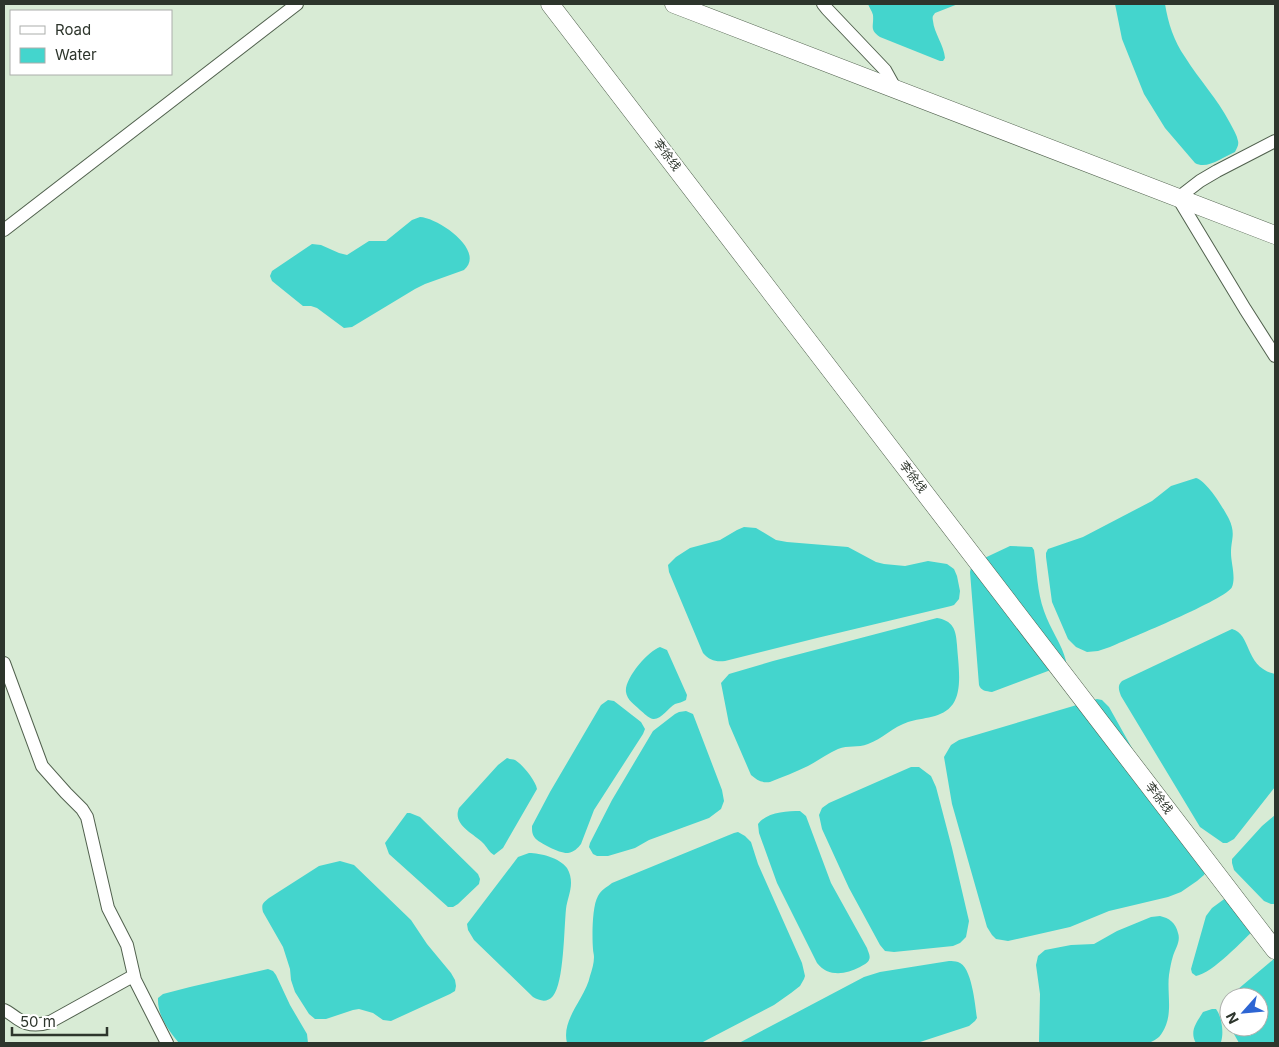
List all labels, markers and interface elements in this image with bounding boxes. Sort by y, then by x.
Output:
legend [10,10,172,75]
text: Road [55,20,91,39]
text: Water [55,45,97,64]
street label: 李徐线 [651,136,684,174]
street label: 李徐线 [897,458,930,496]
street label: 李徐线 [1143,779,1176,817]
north arrow [1219,987,1269,1037]
scale bar [12,1004,108,1036]
text: N [1222,1010,1242,1027]
text: 50 m [20,1012,56,1031]

